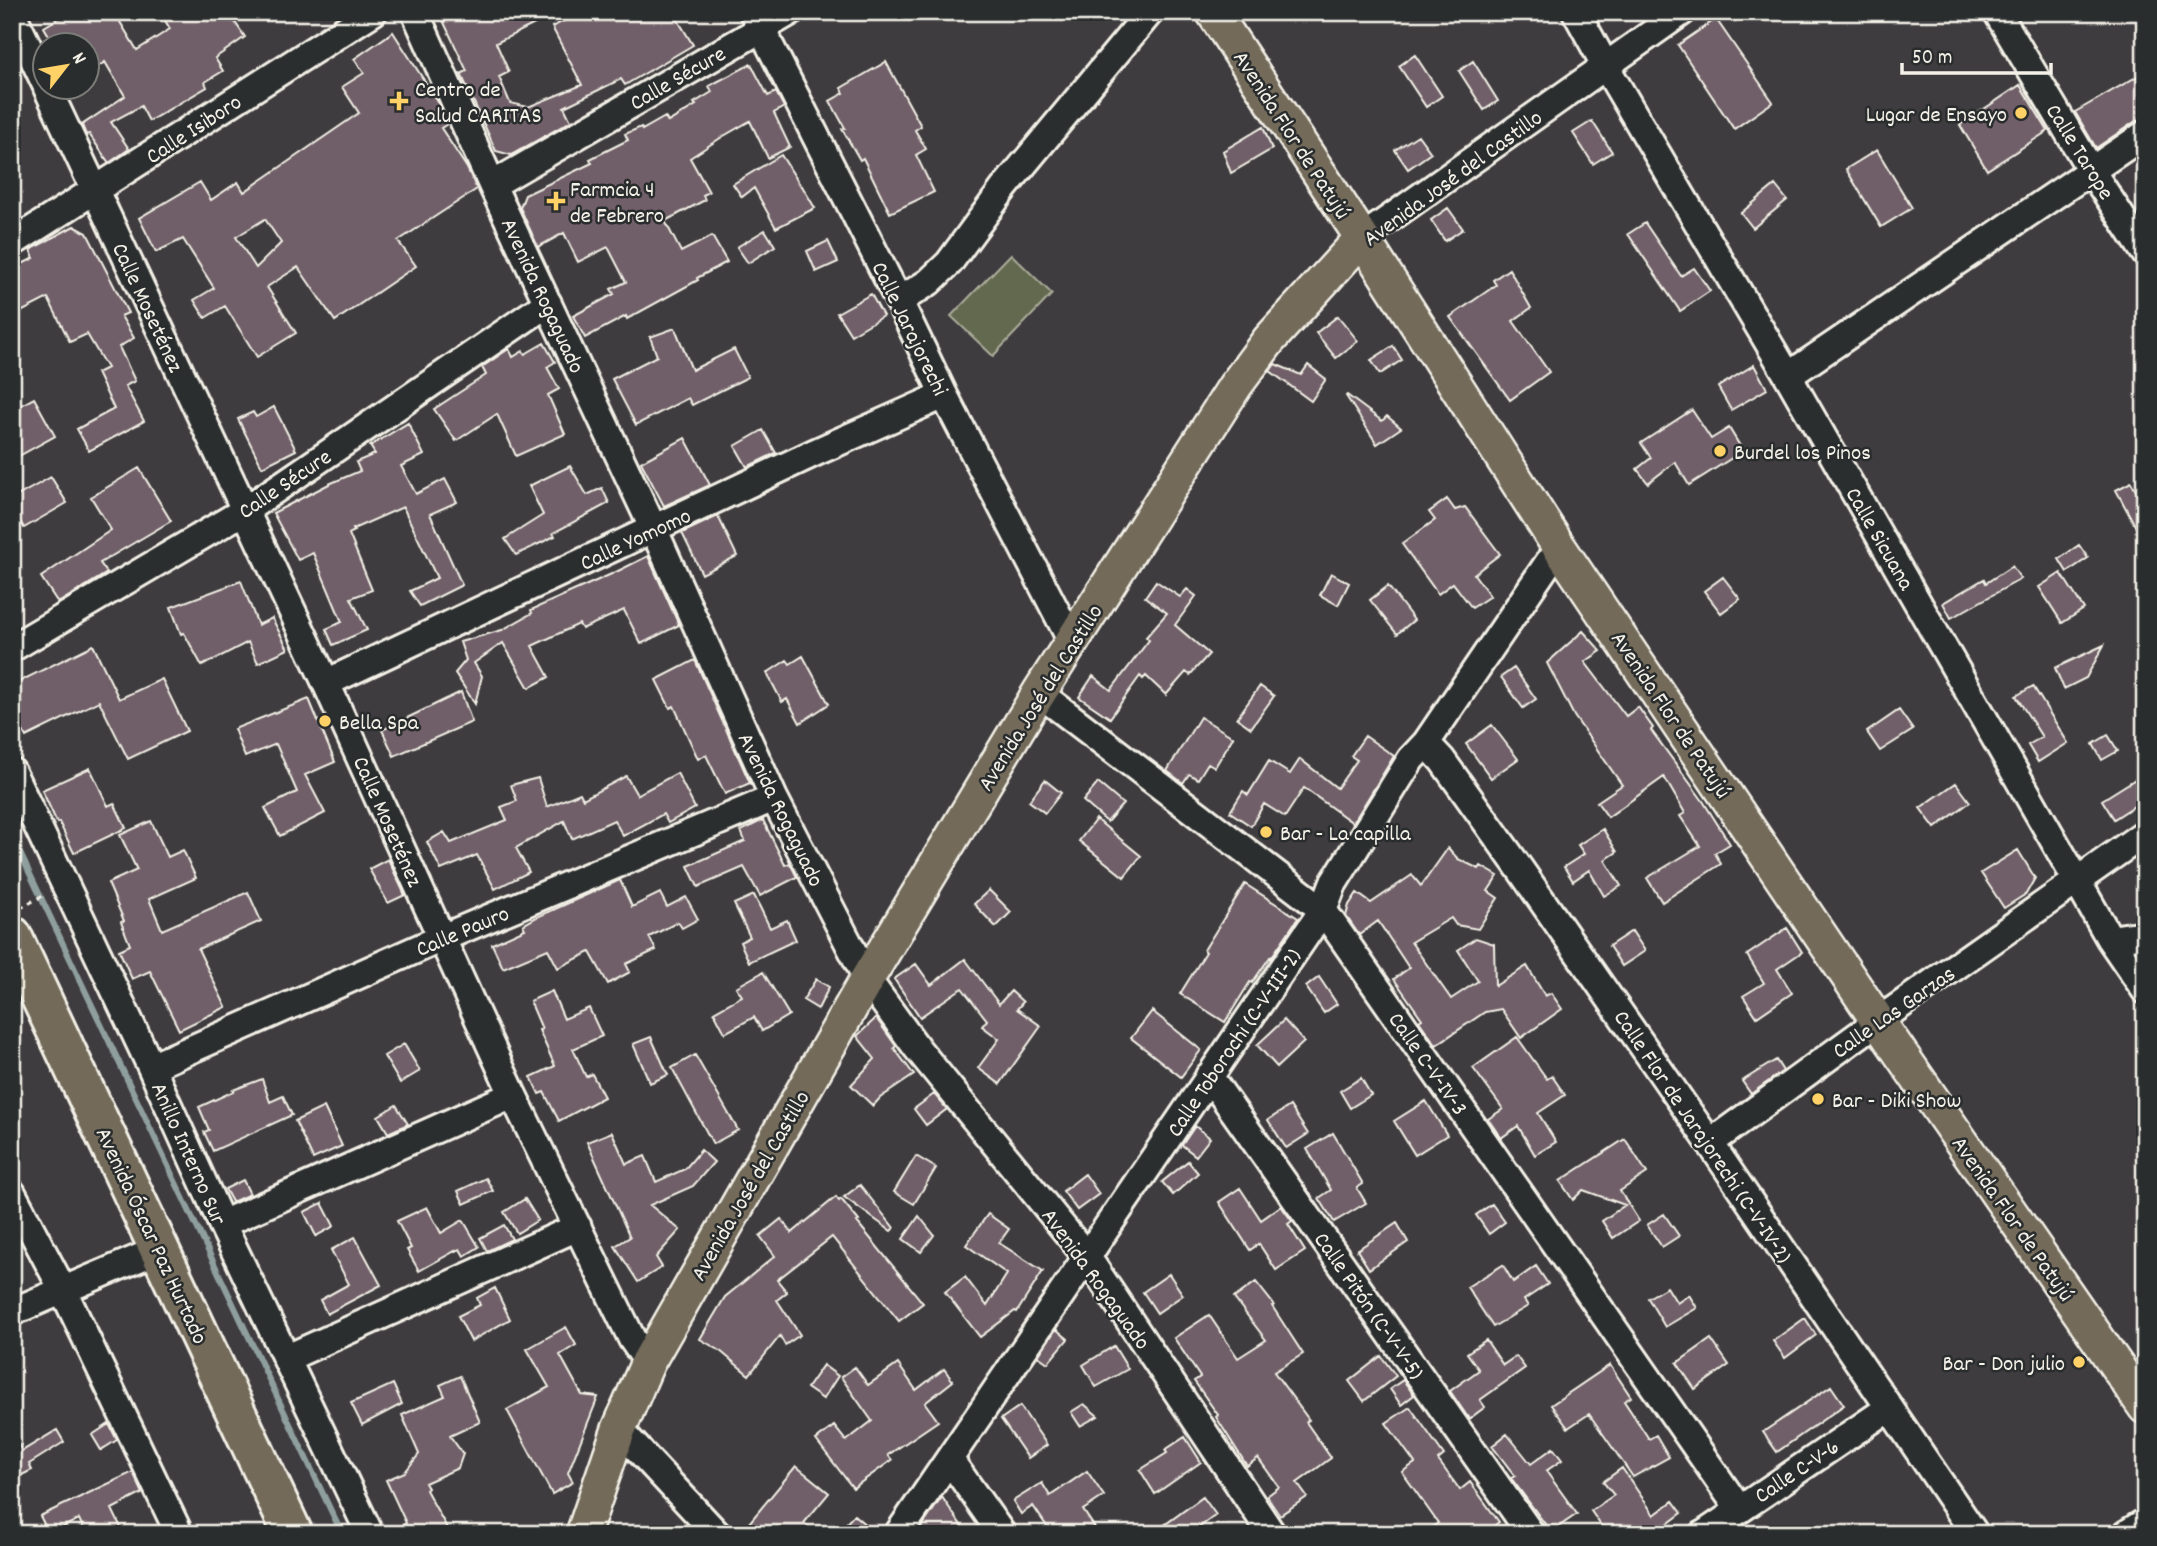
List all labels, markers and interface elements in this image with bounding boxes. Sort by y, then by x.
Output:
north arrow [32,32,102,102]
scale bar [1902,32,2050,76]
street label: Calle Sécure [624,39,733,121]
text: 50 m [1912,44,1952,74]
street label: Avenida Flor de Patujú [1223,45,1357,227]
text: N [64,48,92,70]
place label: Centro de Salud CARITAS [415,75,542,134]
street label: Calle Isiboro [140,88,249,174]
marker: Centro de Salud CARITAS [389,91,409,111]
street label: Calle Tarope [2035,98,2121,207]
place label: Lugar de Ensayo [1866,100,2007,133]
street label: Avenida José del Castillo [1357,103,1551,256]
marker: Lugar de Ensayo [2013,105,2029,121]
place label: Farmcia 4 de Febrero [570,175,664,234]
marker: Farmcia 4 de Febrero [548,193,564,209]
street label: Avenida Rogaguado [490,213,591,380]
street label: Calle Moseténez [101,238,190,379]
street label: Calle Jarajorechi [861,257,955,402]
place label: Burdel los Pinos [1734,438,1871,471]
street label: Calle Sécure [233,442,339,529]
marker: Burdel los Pinos [1712,443,1728,459]
street label: Calle Sicuana [1835,482,1921,598]
street label: Calle Yomomo [575,501,697,581]
street label: Avenida José del Castillo [971,599,1113,799]
street label: Avenida Flor de Patujú [1601,626,1737,806]
place label: Bella Spa [339,708,420,741]
marker: Bella Spa [317,713,333,729]
street label: Avenida Rogaguado [727,728,831,893]
street label: Calle Moseténez [342,752,429,893]
place label: Bar - La capilla [1280,819,1412,852]
marker: Bar - La capilla [1258,824,1274,840]
street label: Calle Pauro [412,899,515,968]
street label: Calle Toborochi (C-V-III-2) [1160,943,1312,1145]
street label: Calle Las Garzas [1827,959,1963,1069]
street label: Calle Flor de Jarajorechi (C-V-IV-2) [1604,1005,1799,1271]
street label: Calle C-V-IV-3 [1378,1007,1474,1123]
street label: Anillo Interno Sur [141,1078,233,1232]
street label: Avenida José del Castillo [684,1085,820,1288]
place label: Bar - Diki Show [1832,1086,1961,1119]
marker: Bar - Diki Show [1810,1091,1826,1107]
street label: Avenida Óscar Paz Hurtado [85,1123,215,1350]
street label: Avenida Flor de Patujú [1942,1130,2081,1310]
street label: Avenida Rogaguado [1031,1202,1157,1358]
street label: Calle Pitón (C-V-V-5) [1304,1226,1431,1388]
place label: Bar - Don julio [1943,1349,2065,1382]
marker: Bar - Don julio [2071,1354,2087,1370]
street label: Calle C-V-6 [1749,1432,1847,1514]

